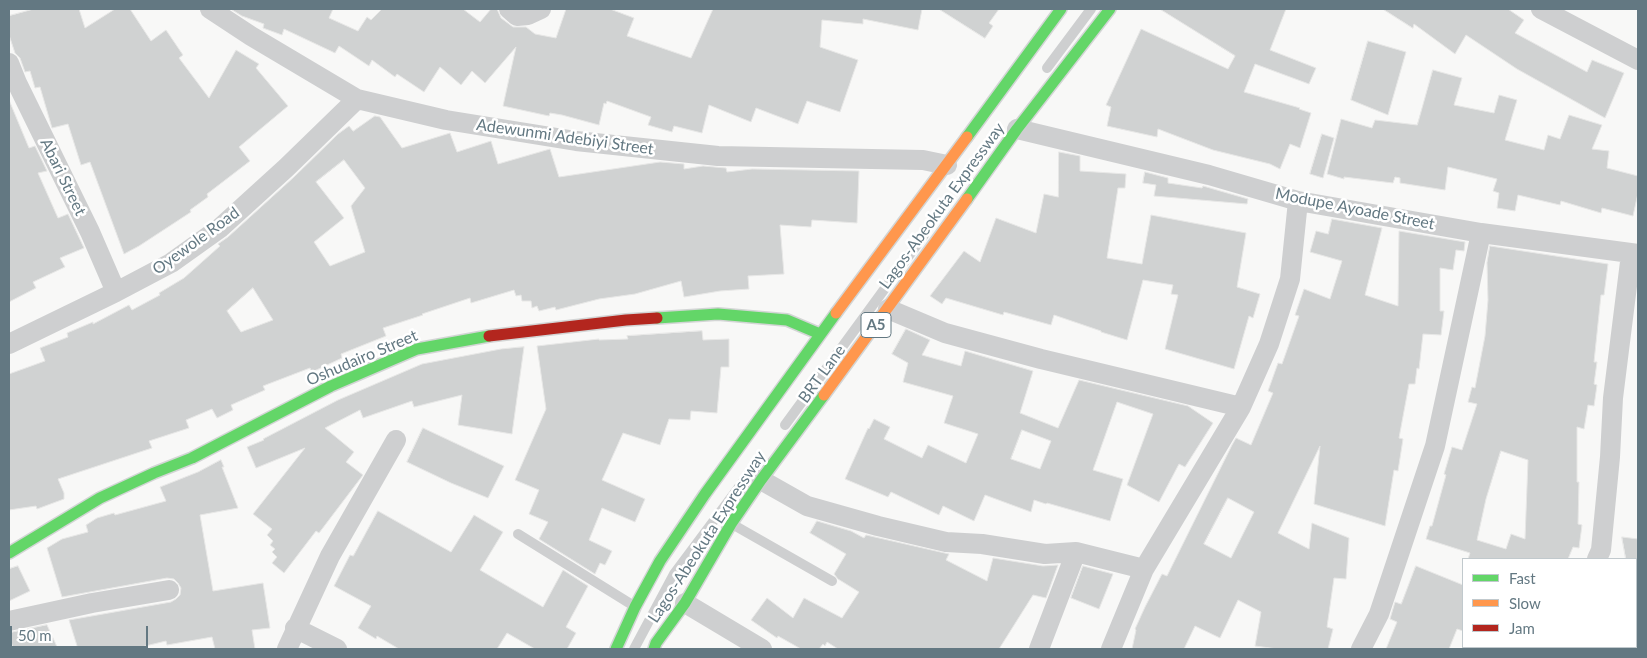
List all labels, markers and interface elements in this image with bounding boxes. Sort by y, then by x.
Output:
street label: Adewunmi Adebiyi Street [475,115,655,159]
street label: Lagos-Abeokuta Expressway [875,119,1009,293]
street label: Abari Street [36,135,90,219]
street label: Modupe Ayoade Street [1274,184,1436,234]
street label: Oyewole Road [149,203,243,279]
road number: A5 [861,312,891,338]
street label: Oshudairo Street [303,326,421,390]
street label: BRT Lane [795,341,849,407]
street label: Lagos-Abeokuta Expressway [644,448,770,626]
legend [1462,558,1637,648]
text: Fast [1509,569,1536,587]
text: Slow [1509,594,1541,612]
scale bar [12,616,150,648]
text: Jam [1509,619,1535,637]
text: 50 m [18,626,52,644]

